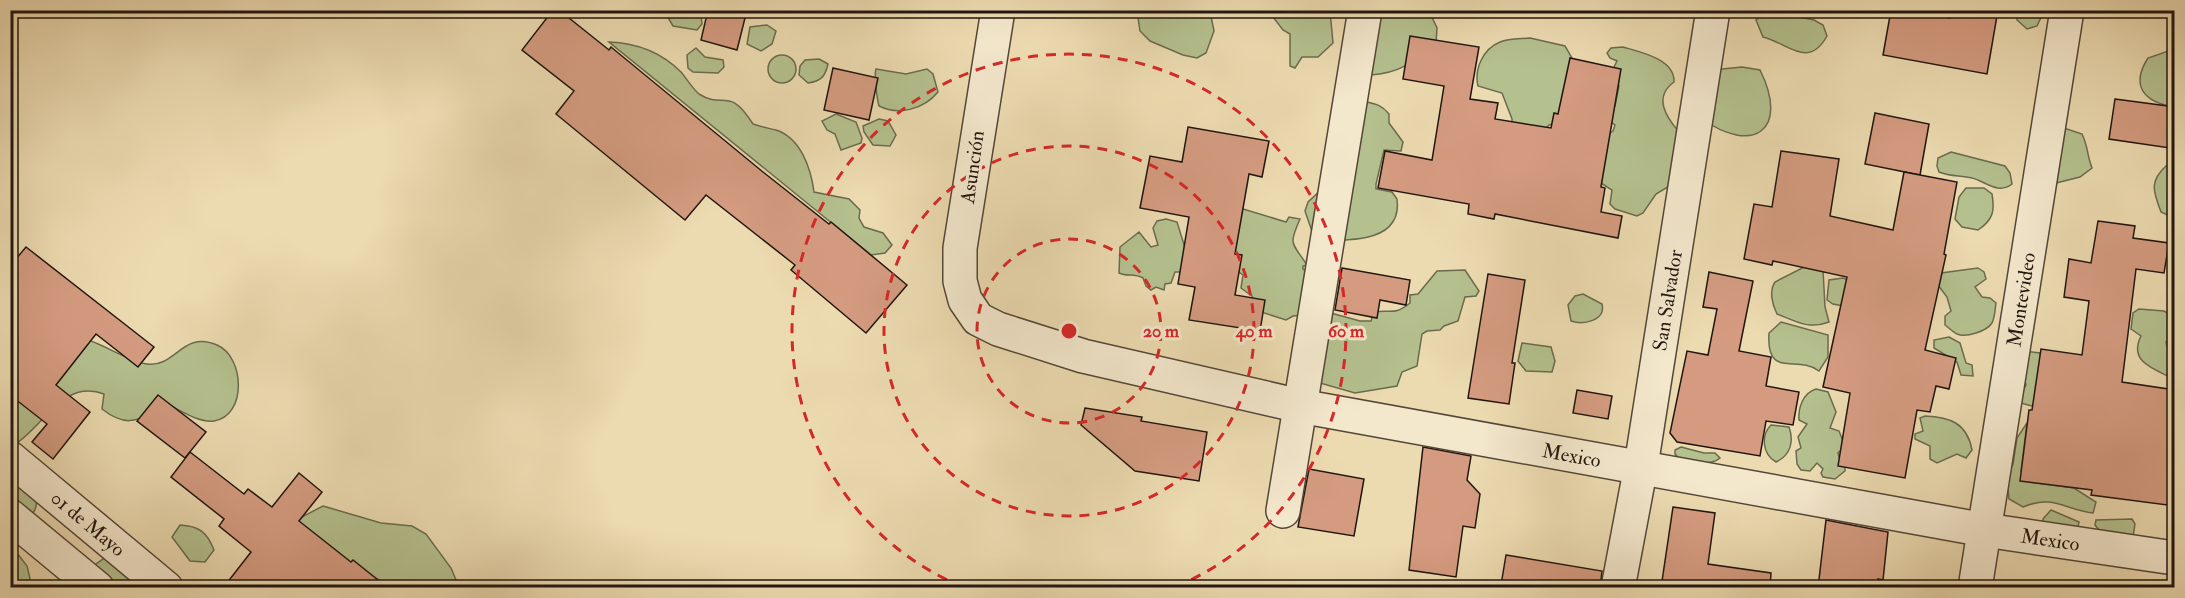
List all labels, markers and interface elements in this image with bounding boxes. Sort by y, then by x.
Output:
street label: Asunción [955,129,990,206]
street label: San Salvador [1647,247,1688,353]
street label: Montevideo [2002,251,2041,349]
text: 20 m [1143,320,1180,343]
text: 40 m [1235,320,1273,343]
text: 60 m [1328,320,1365,343]
centre of rings [1059,321,1079,341]
street label: Mexico [1540,438,1603,473]
street label: 01 de Mayo [46,485,130,562]
street label: Mexico [2019,523,2081,557]

